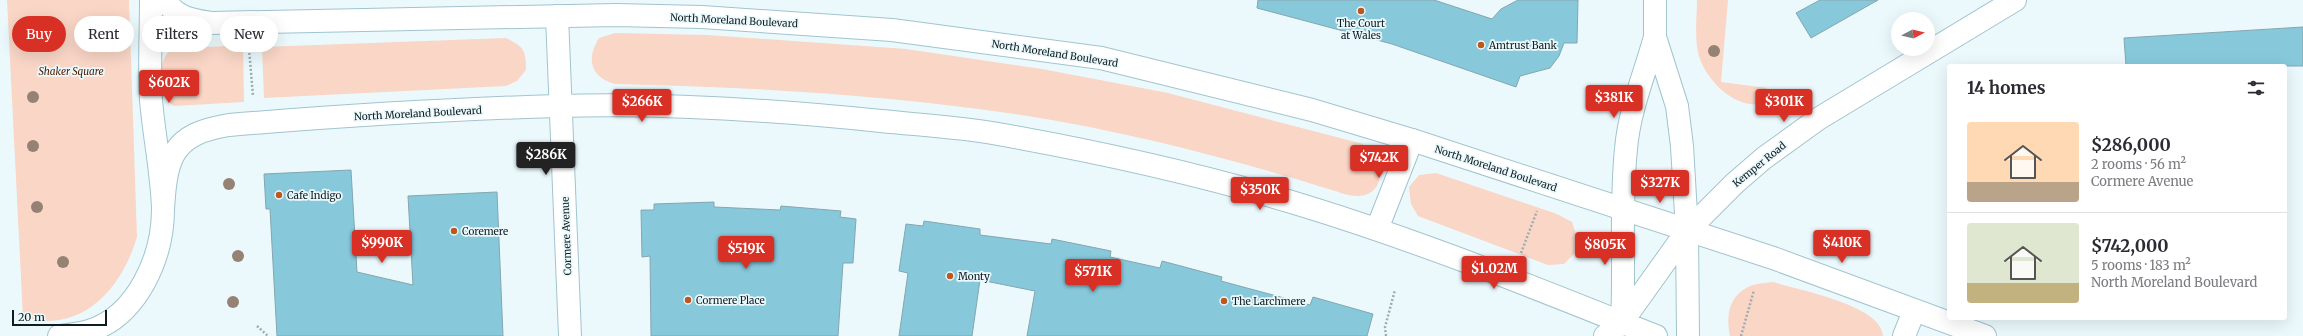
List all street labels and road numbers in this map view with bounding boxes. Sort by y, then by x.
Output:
street label: North Moreland Boulevard [670,11,798,30]
street label: North Moreland Boulevard [991,37,1119,70]
street label: North Moreland Boulevard [354,104,482,123]
street label: Kemper Road [1730,139,1789,190]
street label: North Moreland Boulevard [1433,143,1559,194]
street label: Cormere Avenue [559,196,574,276]

